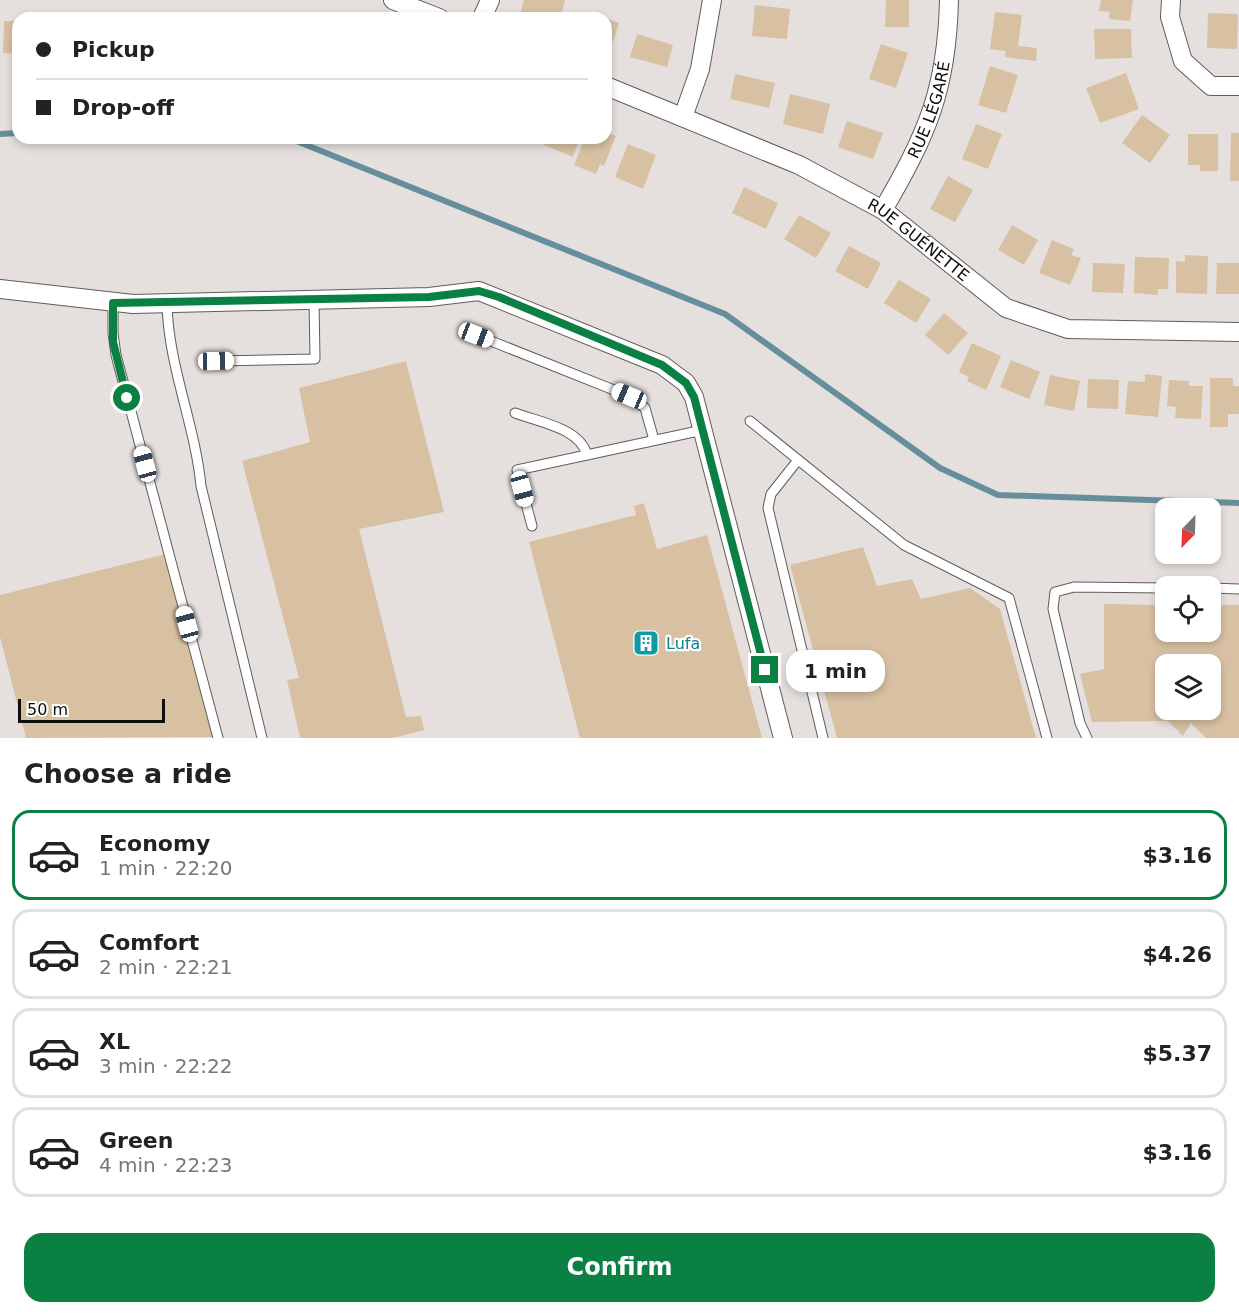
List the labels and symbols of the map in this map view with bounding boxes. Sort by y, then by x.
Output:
street label: RUE LÉGARÉ [904,60,954,161]
street label: RUE GUÉNETTE [864,195,973,285]
car [456,320,496,350]
car [198,352,234,370]
car [609,381,649,411]
route start [113,384,140,411]
car [132,444,158,484]
car [509,469,535,509]
north arrow [1155,498,1221,564]
car [174,604,200,644]
building icon: Lufa [631,628,661,658]
place label: Lufa [666,634,700,653]
callout: 1 min [786,649,885,691]
route end [751,656,778,683]
scale bar [18,696,165,724]

